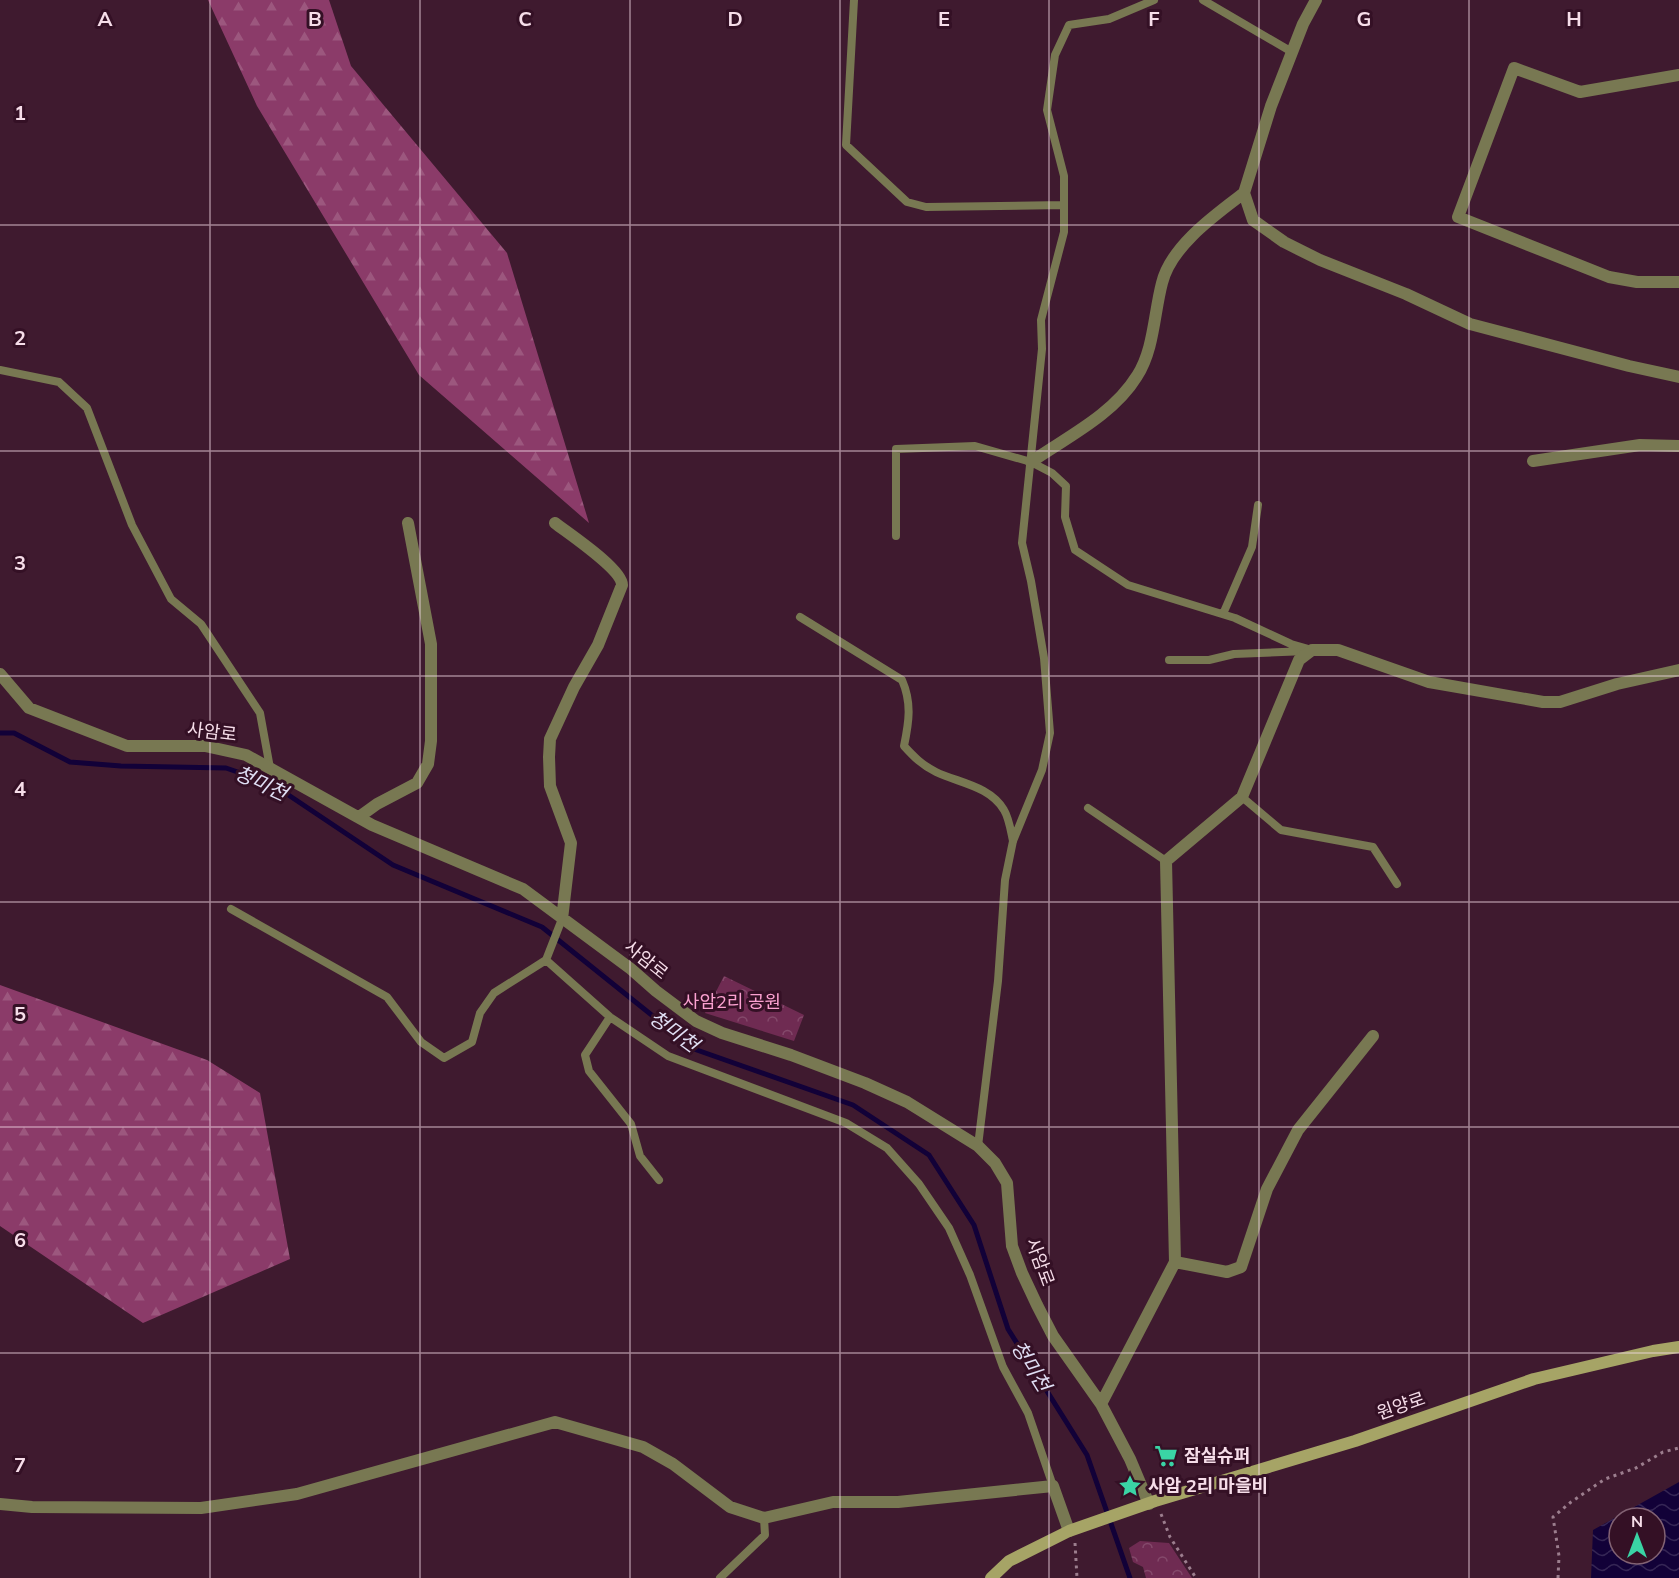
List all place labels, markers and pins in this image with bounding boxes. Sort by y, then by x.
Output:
supermarket icon: 잠실슈퍼 [1153,1443,1179,1469]
place label: 잠실슈퍼 [1184,1444,1250,1467]
place icon: 사암 2리 마을비 [1117,1473,1143,1499]
place label: 사암 2리 마을비 [1148,1474,1268,1497]

